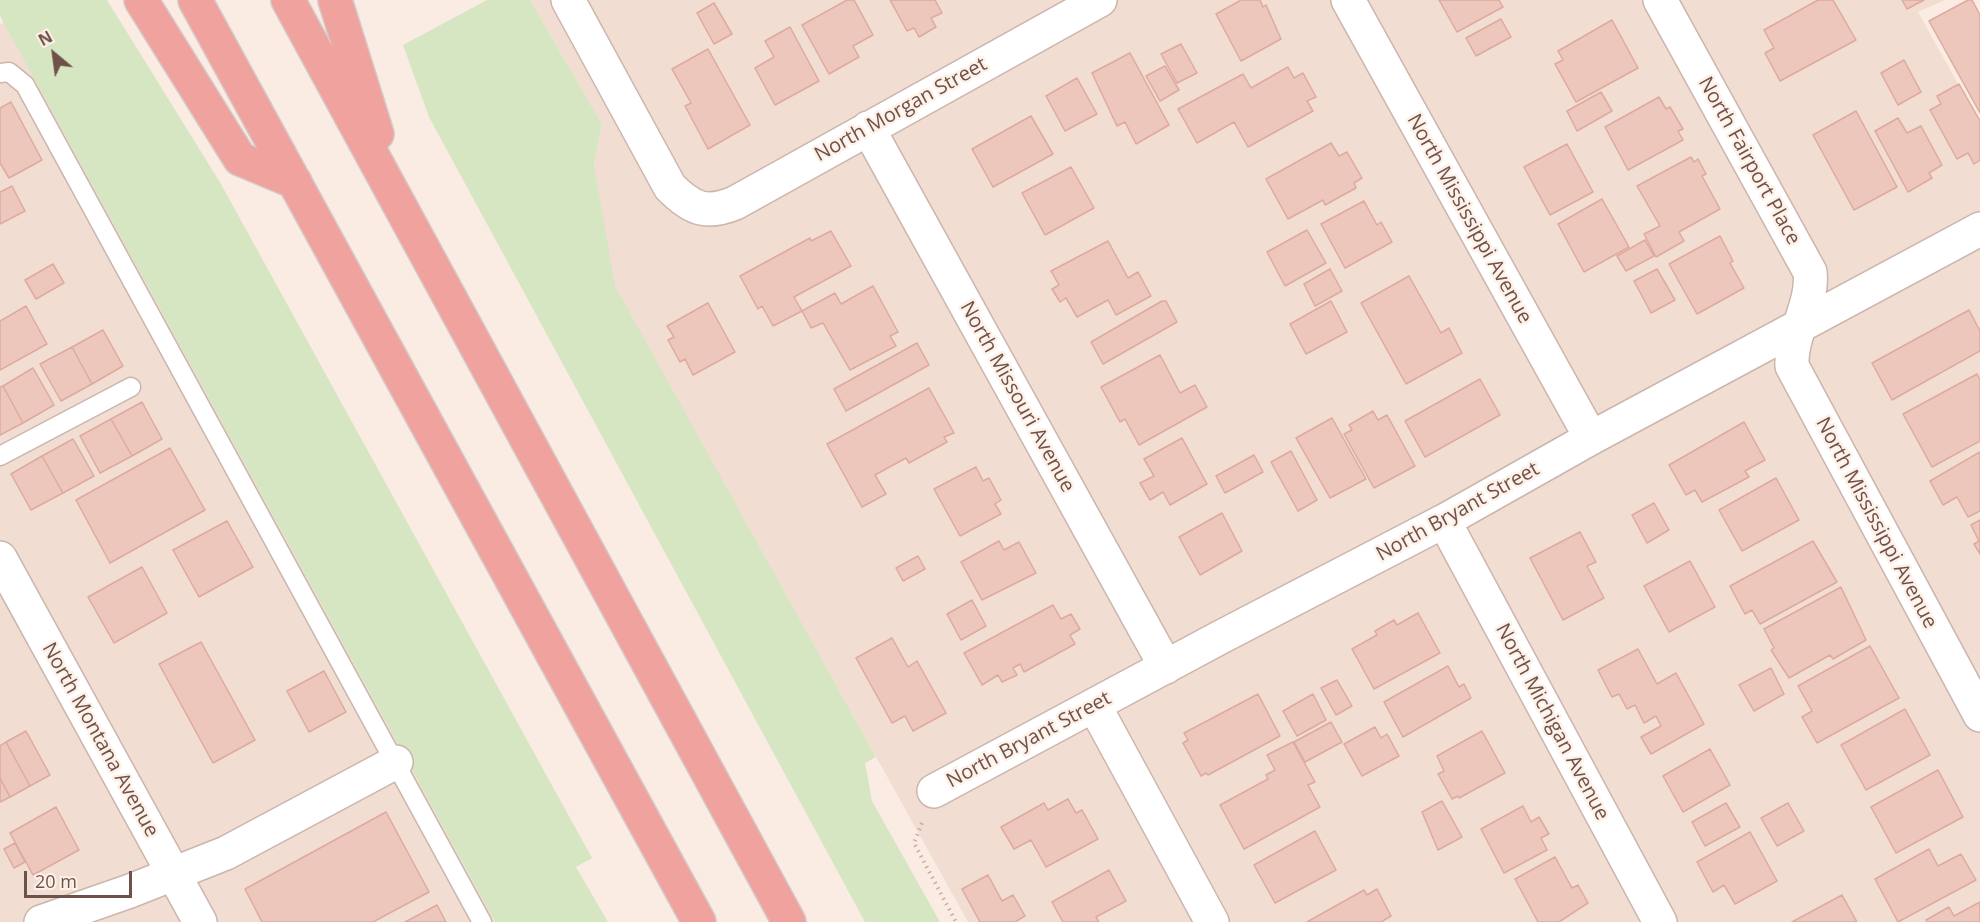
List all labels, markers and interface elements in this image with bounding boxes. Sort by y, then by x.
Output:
north arrow [24,24,84,84]
text: N [34,25,56,51]
street label: North Morgan Street [811,53,991,167]
street label: North Fairport Place [1693,73,1805,249]
street label: North Mississippi Avenue [1401,110,1537,328]
street label: North Missouri Avenue [955,297,1079,497]
street label: North Mississippi Avenue [1810,413,1942,633]
street label: North Bryant Street [1372,457,1544,567]
street label: North Michigan Avenue [1490,620,1614,824]
street label: North Montana Avenue [37,639,163,841]
street label: North Bryant Street [943,687,1115,793]
scale bar [27,859,135,897]
text: 20 m [35,869,77,893]

